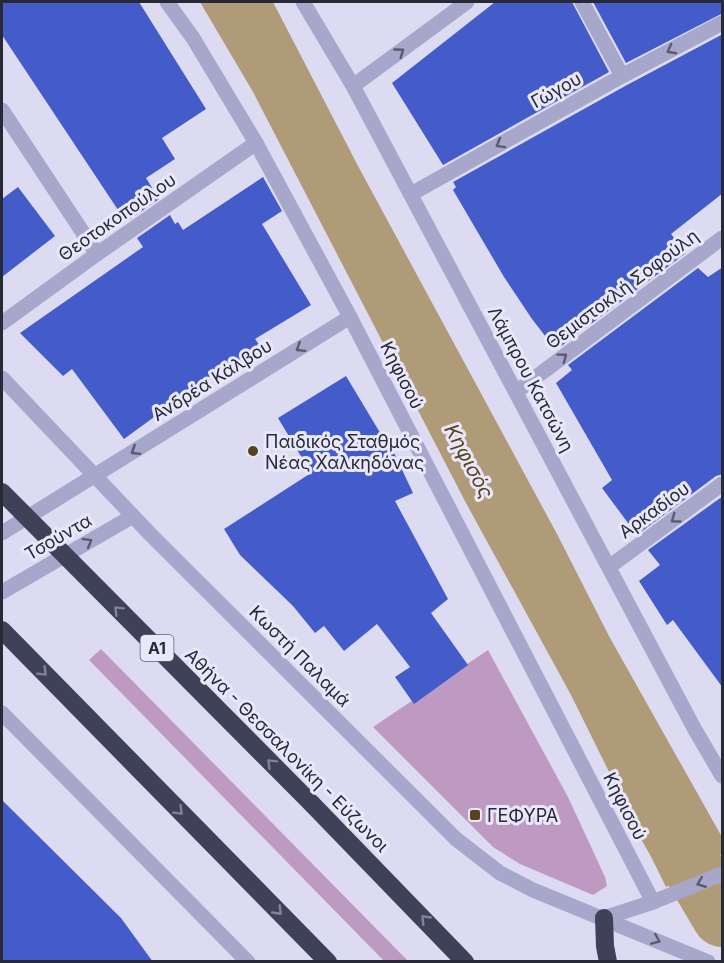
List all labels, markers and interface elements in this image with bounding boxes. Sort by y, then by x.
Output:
one-way arrow [667,43,677,54]
one-way arrow [394,48,405,59]
street label: Γώγου [527,68,585,112]
one-way arrow [496,137,506,148]
street label: Θεοτοκοπούλου [54,169,180,265]
street label: Θεμιστοκλή Σοφούλη [542,225,702,353]
street label: Λάμπρου Κατσώνη [484,303,578,455]
street label: Ανδρέα Κάλβου [148,335,276,425]
street label: Κηφισού [376,338,428,412]
one-way arrow [296,340,306,352]
one-way arrow [556,354,567,365]
water label: Κηφισός [439,420,499,502]
place label: Παιδικός Σταθμός Νέας Χαλκηδόνας [265,431,424,473]
one-way arrow [130,444,141,455]
marker: Παιδικός Σταθμός Νέας Χαλκηδόνας [246,444,260,458]
street label: Αρκαδίου [615,477,693,543]
street label: Τσούντα [21,510,95,564]
one-way arrow [671,512,682,523]
one-way arrow [82,538,93,549]
street label: Κωστή Παλαμά [245,601,355,711]
one-way arrow [115,606,126,617]
road number: Α1 [140,635,174,661]
street label: Αθήνα - Θεσσαλονίκη - Εύζωνοι [181,644,393,856]
one-way arrow [35,664,46,675]
one-way arrow [267,759,278,770]
street label: Κηφισού [599,769,651,843]
one-way arrow [172,803,183,814]
place label: ΓΕΦΥΡΑ [487,805,558,826]
marker: ΓΕΦΥΡΑ [468,808,482,822]
one-way arrow [696,876,707,888]
one-way arrow [270,903,281,914]
one-way arrow [421,916,432,927]
one-way arrow [649,933,660,945]

